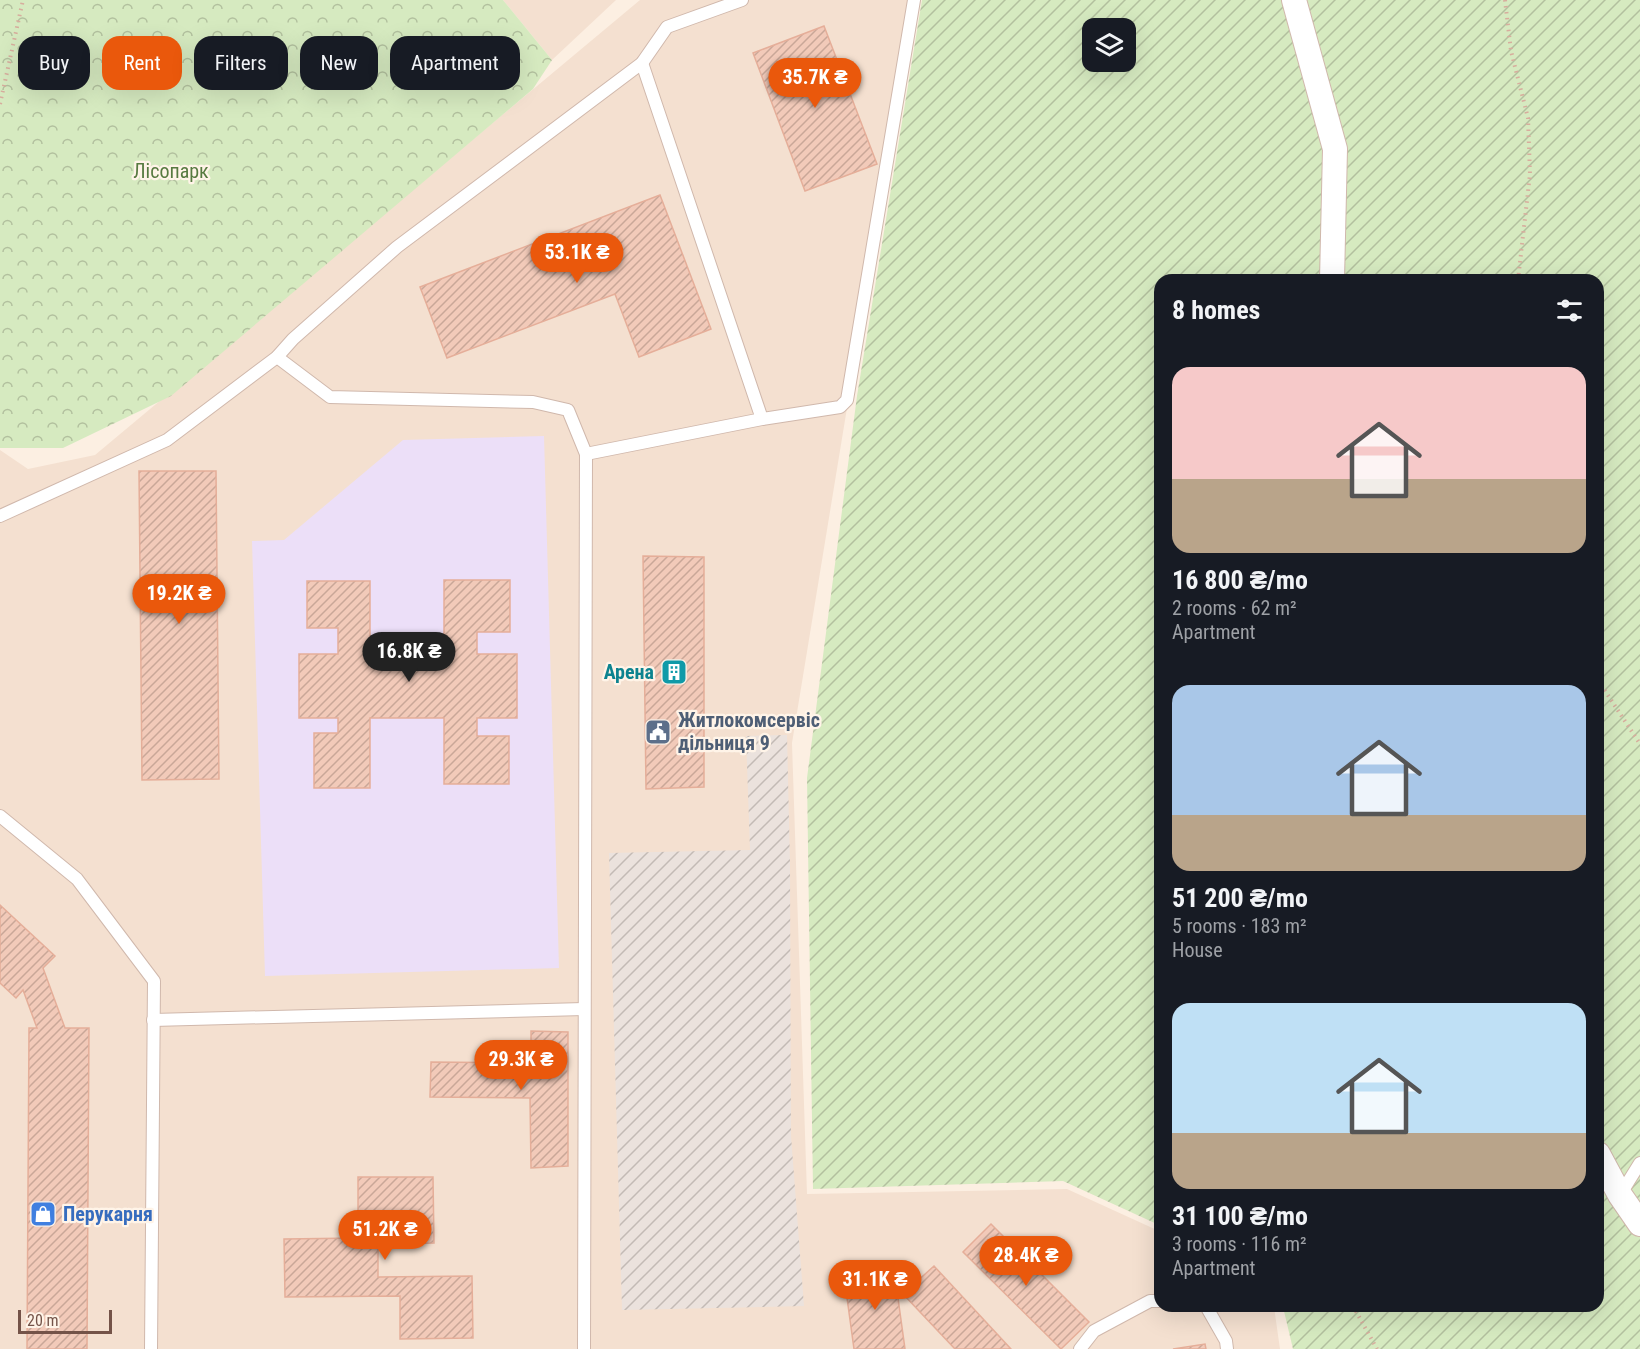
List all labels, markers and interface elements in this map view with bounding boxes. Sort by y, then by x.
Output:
map controls [1082,18,1136,72]
button: layers [1082,18,1136,72]
chip: Buy [18,36,90,90]
chip: Rent [102,36,182,90]
chip: Filters [194,36,288,90]
chip: New [300,36,378,90]
chip: Apartment [390,36,520,90]
pin: 35.7K ₴ [760,58,870,109]
text: 35.7K ₴ [782,65,848,89]
park label: Лісопарк [133,159,209,183]
pin: 53.1K ₴ [522,233,632,284]
text: 53.1K ₴ [544,240,610,264]
icon: filters [1553,294,1586,327]
text: 8 homes [1172,295,1260,325]
icon: home [1325,406,1433,514]
text: 16 800 ₴/mo [1172,565,1308,595]
pin: 19.2K ₴ [124,574,234,625]
text: 19.2K ₴ [146,581,212,605]
text: 2 rooms · 62 m² [1172,596,1297,620]
text: Apartment [1172,620,1256,644]
pin: 16.8K ₴ [354,632,464,683]
text: 16.8K ₴ [376,639,442,663]
building icon: Арена [659,657,689,687]
place label: Арена [604,660,654,684]
place label: Житлокомсервіс дільниця 9 [678,708,820,755]
public building icon: Житлокомсервіс дільниця 9 [643,717,673,747]
icon: home [1325,724,1433,832]
text: 51 200 ₴/mo [1172,883,1308,913]
text: 5 rooms · 183 m² [1172,914,1307,938]
text: House [1172,938,1223,962]
pin: 29.3K ₴ [466,1040,576,1091]
icon: home [1325,1042,1433,1150]
text: 29.3K ₴ [488,1047,554,1071]
shop icon: Перукарня [28,1199,58,1229]
text: 31 100 ₴/mo [1172,1201,1308,1231]
place label: Перукарня [63,1202,153,1226]
pin: 51.2K ₴ [330,1210,440,1261]
text: 51.2K ₴ [352,1217,418,1241]
text: 3 rooms · 116 m² [1172,1232,1307,1256]
pin: 28.4K ₴ [971,1236,1081,1287]
text: 28.4K ₴ [993,1243,1059,1267]
text: Apartment [1172,1256,1256,1280]
pin: 31.1K ₴ [820,1260,930,1311]
text: 31.1K ₴ [842,1267,908,1291]
scale bar [18,1307,112,1334]
text: 20 m [27,1311,59,1330]

